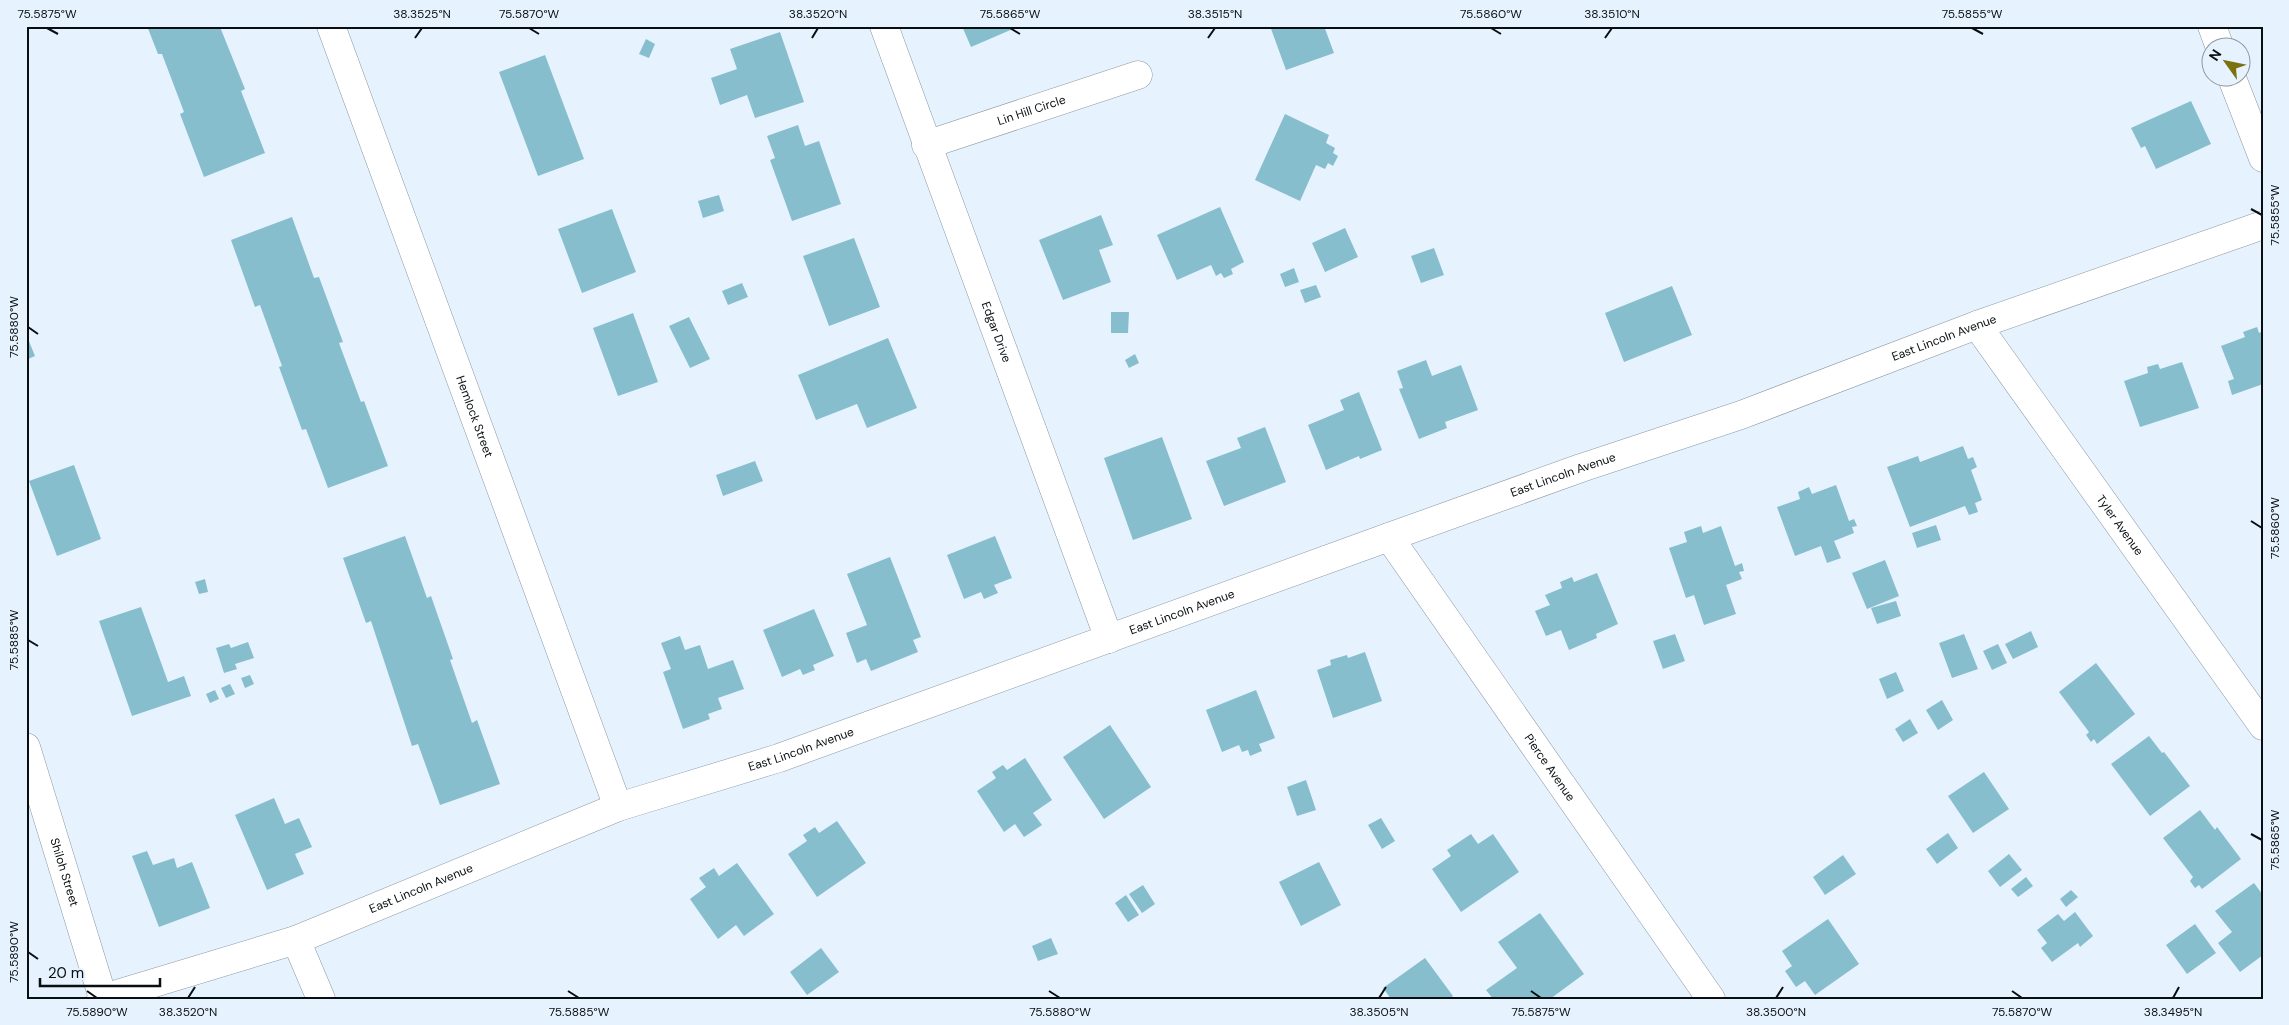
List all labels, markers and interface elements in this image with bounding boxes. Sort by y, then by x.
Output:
text: 75.5875°W [17,6,77,22]
text: 38.3525°N [393,6,451,22]
text: 75.5870°W [499,6,559,22]
text: 38.3520°N [789,6,847,22]
text: 75.5865°W [980,6,1041,22]
text: 38.3515°N [1188,6,1242,22]
text: 75.5860°W [1460,6,1522,22]
text: 38.3510°N [1584,6,1640,22]
text: 75.5855°W [1942,6,2003,22]
north arrow [2202,38,2252,88]
text: N [2205,46,2225,64]
street label: Lin Hill Circle [995,91,1068,129]
text: 75.5855°W [2267,184,2283,245]
text: 75.5880°W [6,296,22,358]
street label: Edgar Drive [978,299,1015,365]
street label: East Lincoln Avenue [1889,311,1999,365]
street label: Hemlock Street [452,373,497,460]
street label: East Lincoln Avenue [1508,449,1618,501]
street label: Tyler Avenue [2093,492,2147,559]
text: 75.5860°W [2267,497,2283,559]
street label: East Lincoln Avenue [1127,586,1237,638]
text: 75.5885°W [6,609,22,670]
street label: East Lincoln Avenue [746,724,856,775]
street label: Pierce Avenue [1521,731,1579,805]
text: 75.5865°W [2267,809,2283,870]
street label: Shiloh Street [46,836,83,909]
street label: East Lincoln Avenue [367,860,475,917]
text: 75.5890°W [6,921,22,983]
scale bar [40,955,160,987]
text: 20 m [48,963,84,983]
text: 75.5890°W [66,1004,128,1020]
text: 38.3520°N [159,1004,217,1020]
text: 75.5885°W [549,1004,610,1020]
text: 75.5880°W [1029,1004,1091,1020]
text: 38.3505°N [1349,1004,1409,1020]
text: 75.5875°W [1511,1004,1571,1020]
text: 38.3500°N [1746,1004,1806,1020]
text: 75.5870°W [1992,1004,2052,1020]
text: 38.3495°N [2144,1004,2202,1020]

